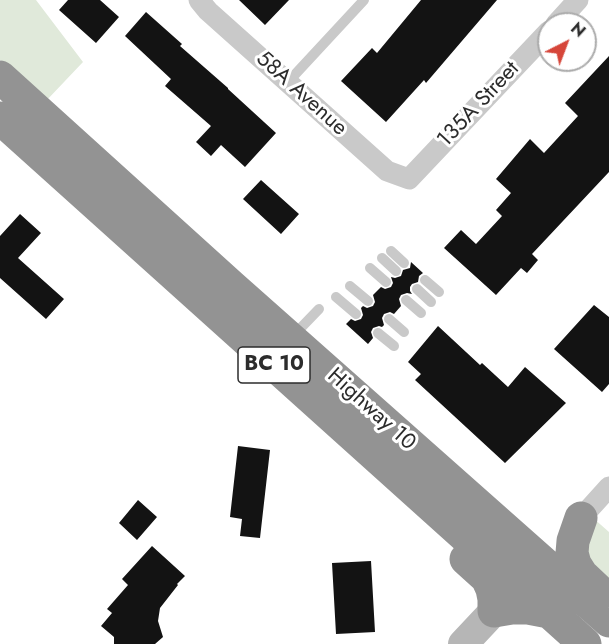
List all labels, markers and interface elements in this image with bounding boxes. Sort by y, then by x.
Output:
north arrow [537,12,597,72]
text: N [566,17,590,43]
street label: 58A Avenue [250,46,352,142]
street label: 135A Street [433,57,525,153]
road number: BC 10 [238,347,310,383]
street label: Highway 10 [321,363,421,457]

